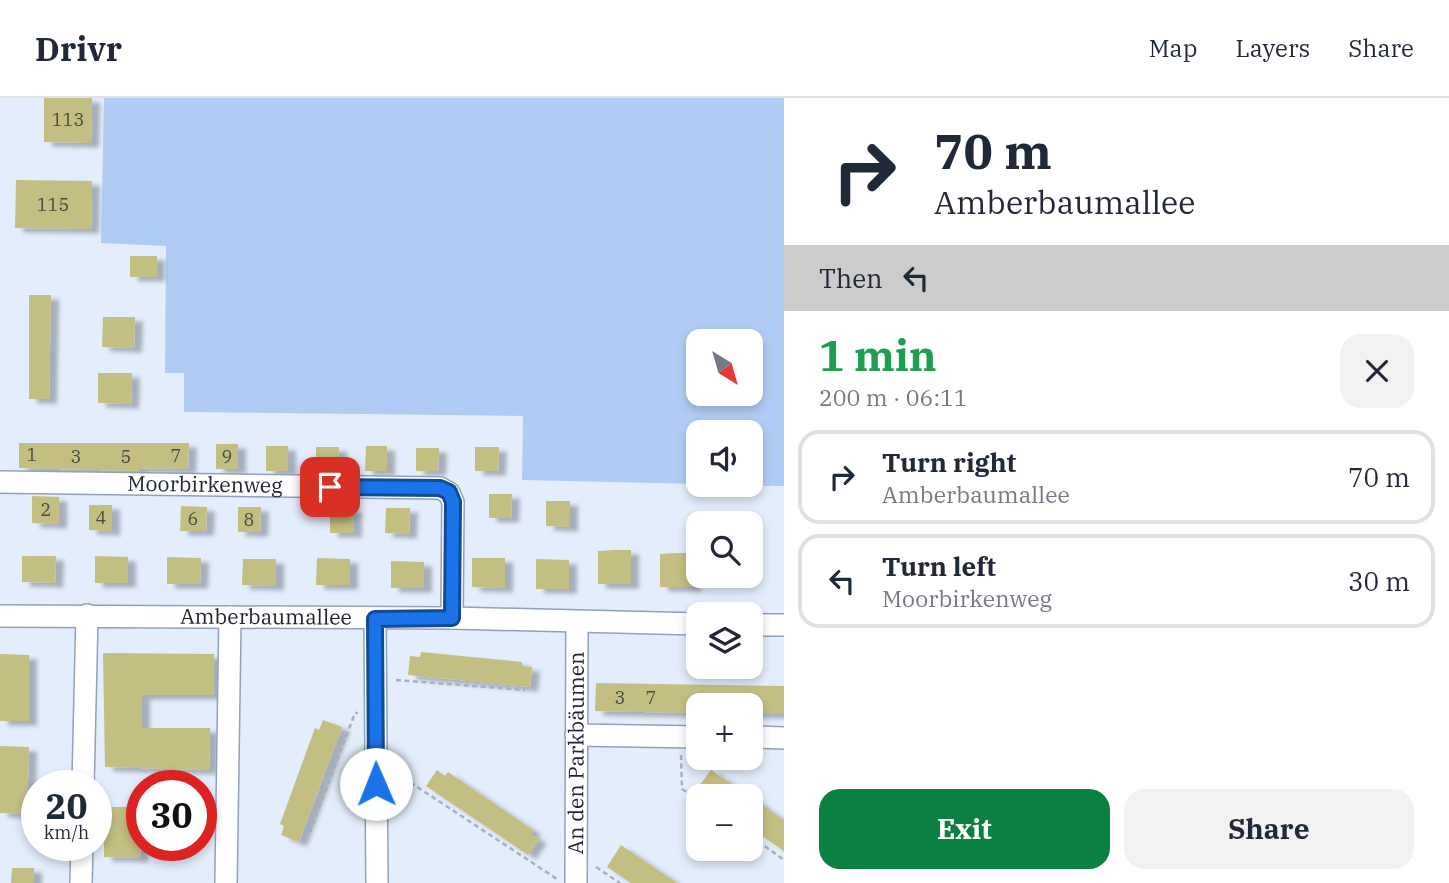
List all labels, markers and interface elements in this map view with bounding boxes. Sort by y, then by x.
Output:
text: Drivr [35,27,122,70]
text: Map [1149,32,1197,64]
text: Layers [1235,32,1310,64]
text: Share [1348,32,1414,64]
house number: 113 [52,108,84,131]
text: 70 m [934,119,1052,182]
icon: right [819,126,910,217]
text: Amberbaumallee [934,181,1195,223]
house number: 115 [37,193,69,216]
icon: left [897,259,935,297]
text: Then [819,261,883,295]
text: 1 min [819,328,937,383]
north arrow [686,329,763,406]
map controls [686,329,763,861]
button: close [1340,334,1414,408]
text: 200 m · 06:11 [819,382,968,412]
button: sound [686,420,763,497]
house number: 1 [27,443,37,466]
house number: 7 [171,444,181,467]
house number: 3 [71,445,81,468]
house number: 5 [121,445,131,468]
house number: 9 [222,445,232,468]
text: Turn right [882,445,1016,479]
pin [300,457,360,517]
icon: right [823,458,861,496]
text: 70 m [1348,460,1410,494]
icon: arrive [311,468,349,506]
street label: Moorbirkenweg [127,469,283,499]
text: Amberbaumallee [882,479,1070,509]
house number: 2 [41,498,51,521]
house number: 4 [96,506,106,529]
house number: 6 [188,507,198,530]
house number: 8 [244,508,254,531]
button: search [686,511,763,588]
text: Turn left [882,549,996,583]
icon: left [823,562,861,600]
text: 30 m [1348,564,1410,598]
text: Moorbirkenweg [882,583,1052,613]
street label: Amberbaumallee [180,602,352,631]
button: layers [686,602,763,679]
street label: An den Parkbäumen [561,652,590,854]
house number: 3 [615,686,625,709]
house number: 7 [646,686,656,709]
button: + [686,693,763,770]
position arrow [339,747,413,821]
speed limit sign: 30 [126,770,217,861]
text: 20 [45,783,88,829]
button: − [686,784,763,861]
button: Exit [819,789,1110,869]
button: Share [1124,789,1414,869]
text: km/h [44,821,89,844]

